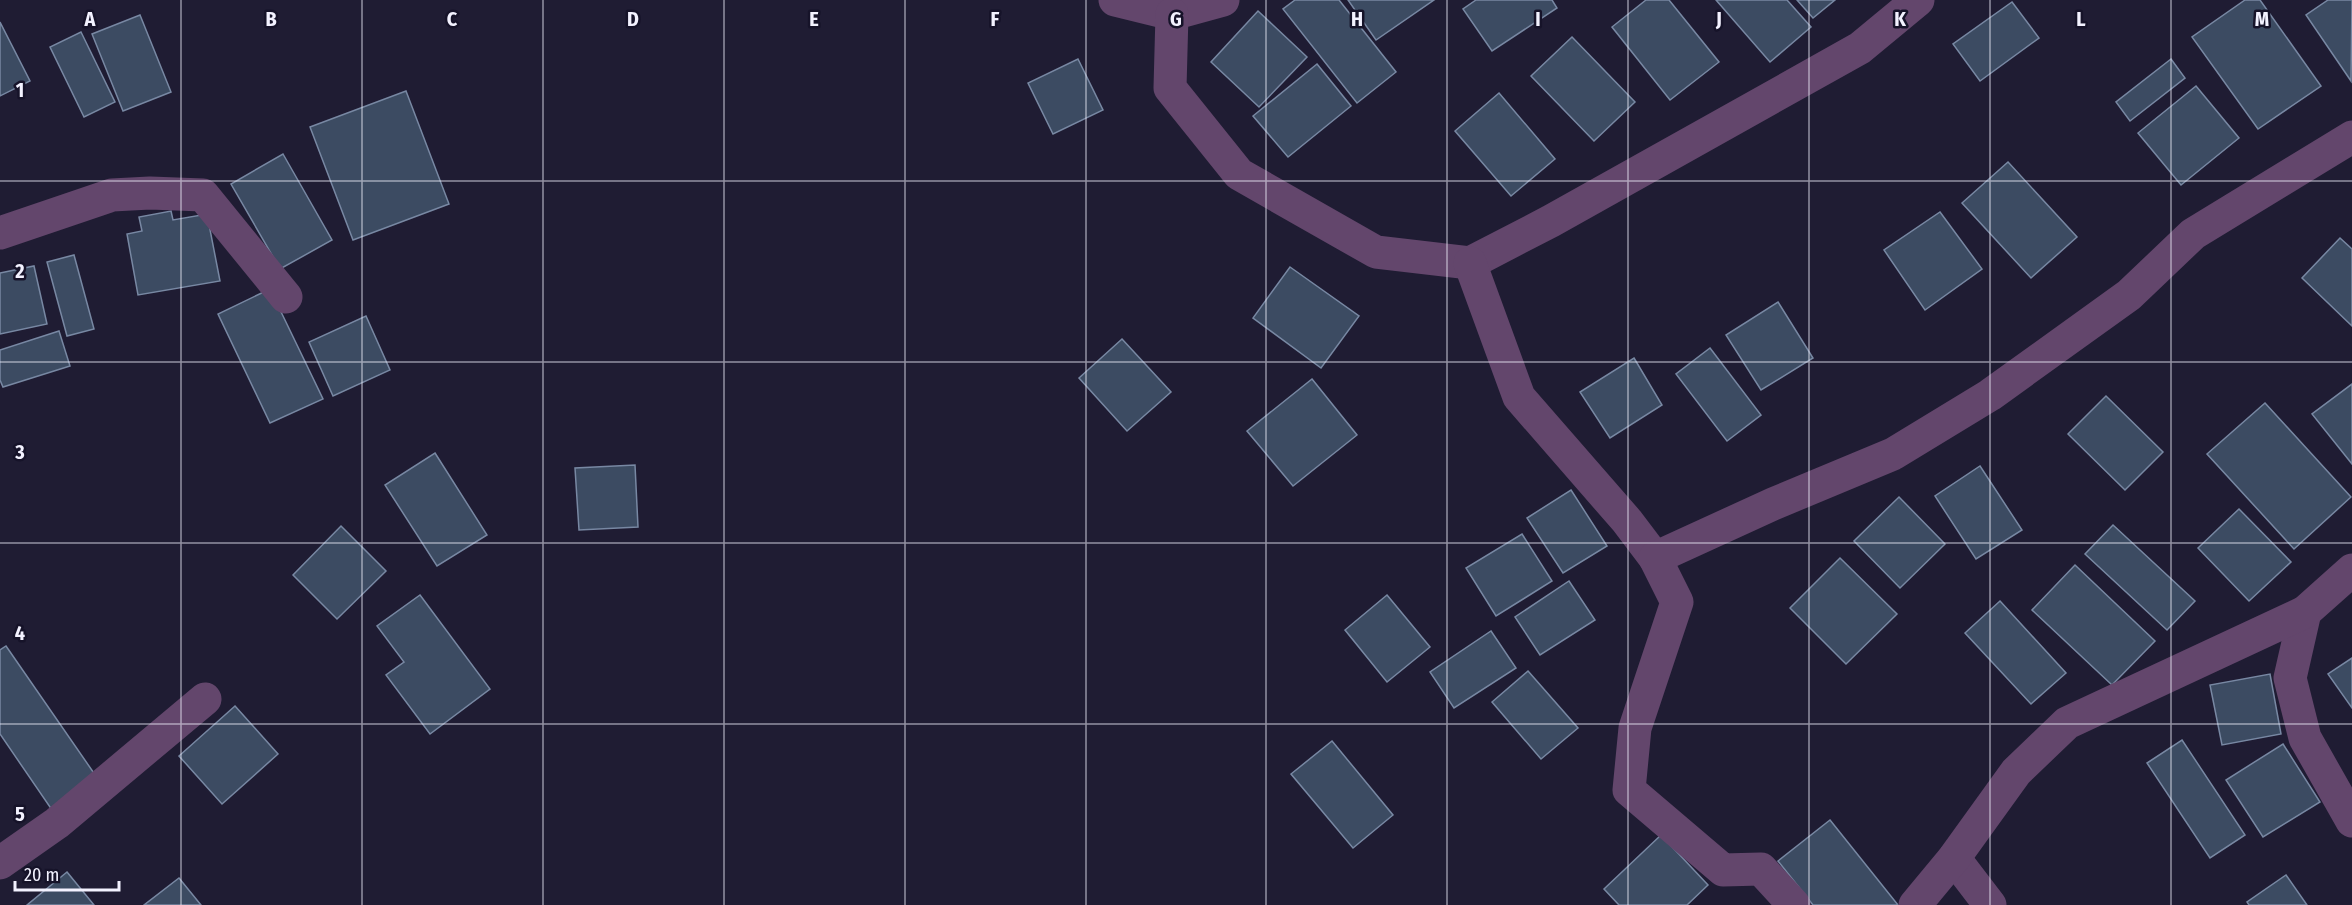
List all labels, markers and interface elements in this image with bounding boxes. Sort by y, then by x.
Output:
text: A [84,7,97,31]
text: B [265,7,277,31]
text: C [447,7,458,31]
text: D [627,7,639,31]
text: E [809,7,819,31]
text: F [991,7,1000,31]
text: G [1170,7,1182,31]
text: H [1351,7,1363,31]
text: I [1535,7,1541,31]
text: J [1715,7,1722,31]
text: K [1894,7,1906,31]
text: L [2076,7,2086,31]
text: M [2255,7,2269,31]
text: 1 [16,78,24,102]
text: 2 [14,259,25,283]
text: 3 [14,440,25,464]
text: 4 [15,621,25,645]
text: 5 [15,802,25,826]
scale bar [15,854,118,892]
text: 20 m [24,864,59,886]

